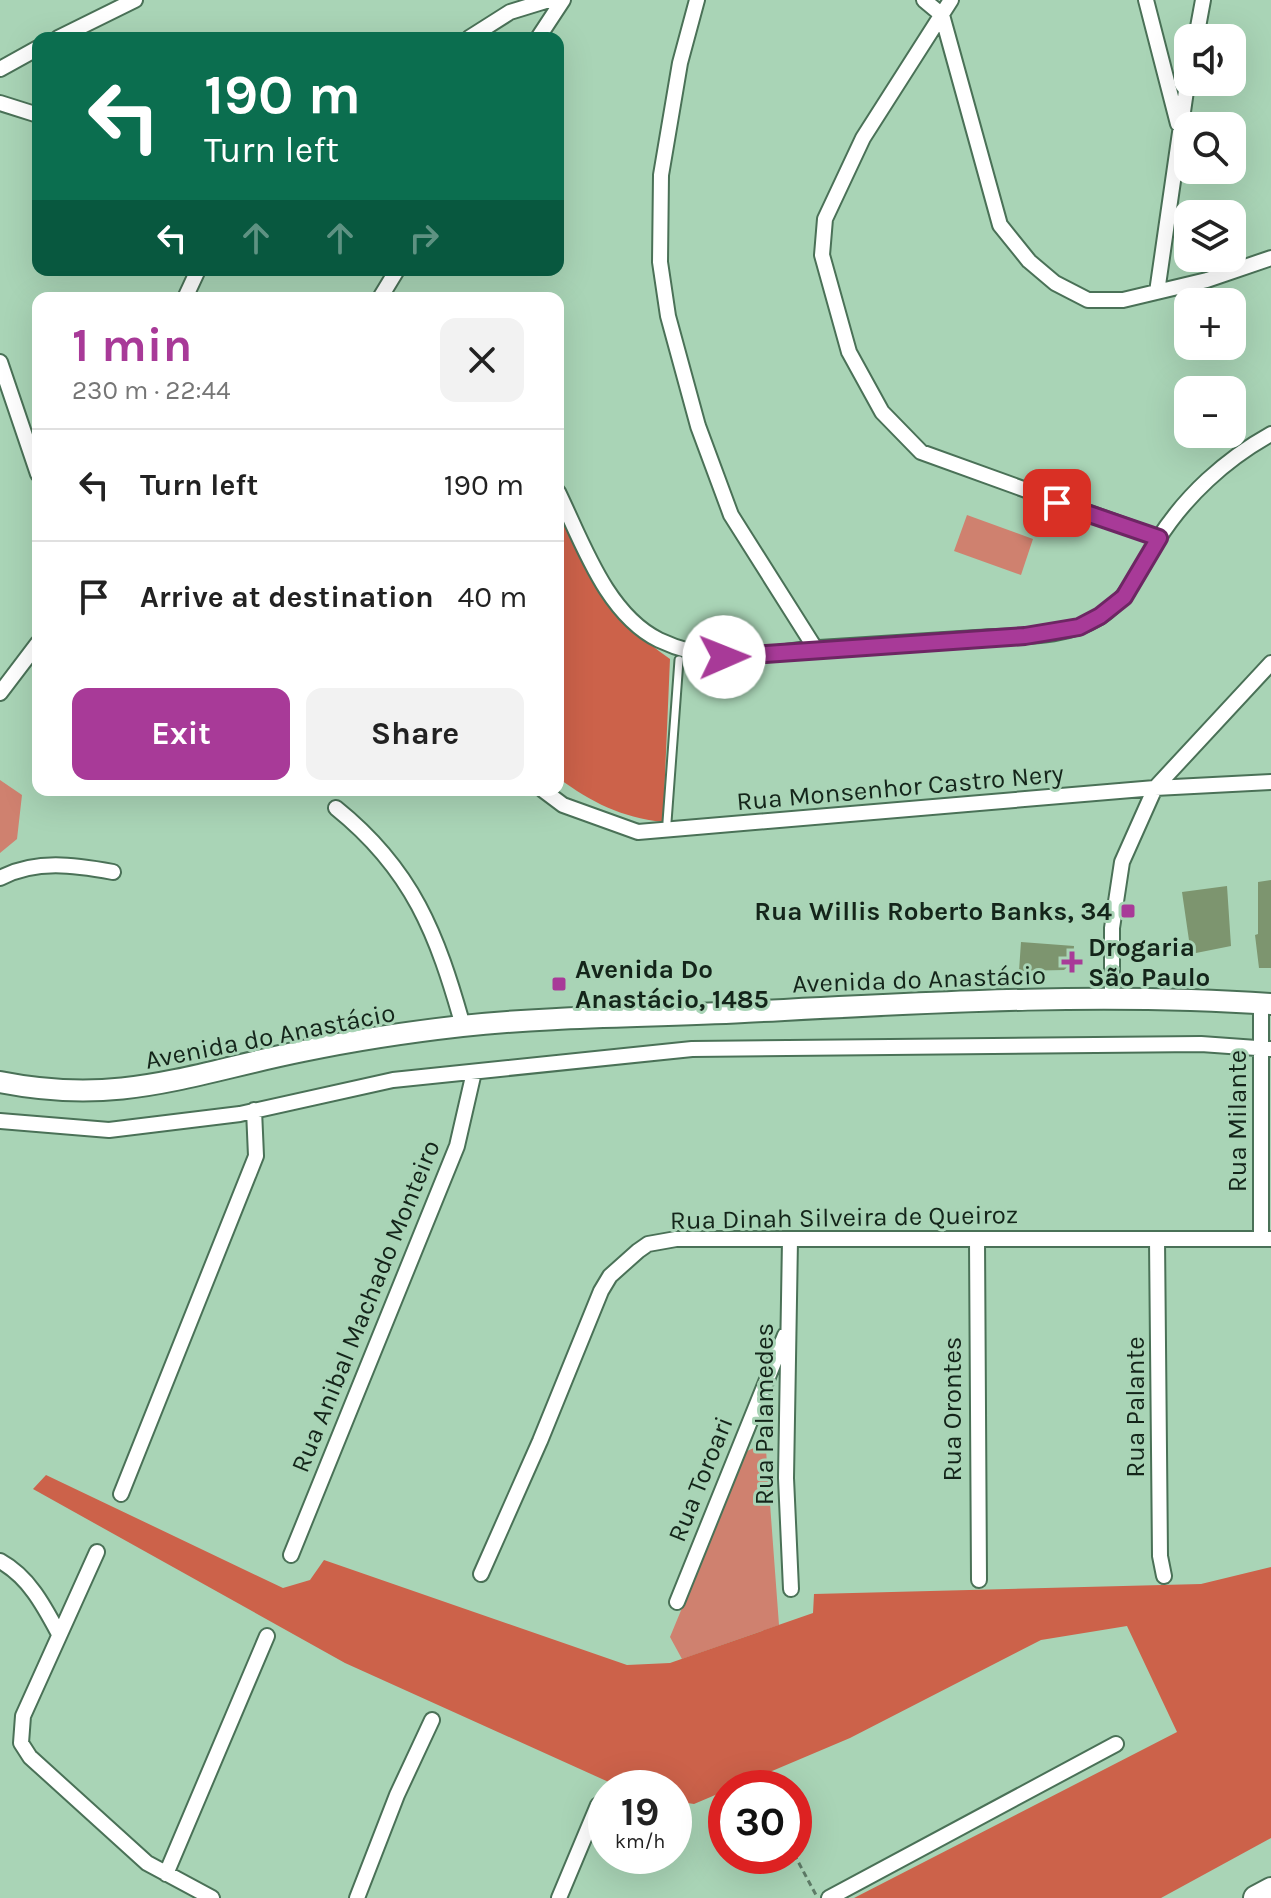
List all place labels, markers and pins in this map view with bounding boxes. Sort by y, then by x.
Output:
pin [1023,469,1091,537]
place label: Rua Willis Roberto Banks, 34 [754,896,1113,927]
marker: Rua Willis Roberto Banks, 34 [1119,902,1137,920]
place label: Drogaria São Paulo [1088,932,1210,993]
marker: Drogaria São Paulo [1063,953,1081,971]
place label: Avenida Do Anastácio, 1485 [575,954,769,1015]
marker: Avenida Do Anastácio, 1485 [550,975,568,993]

